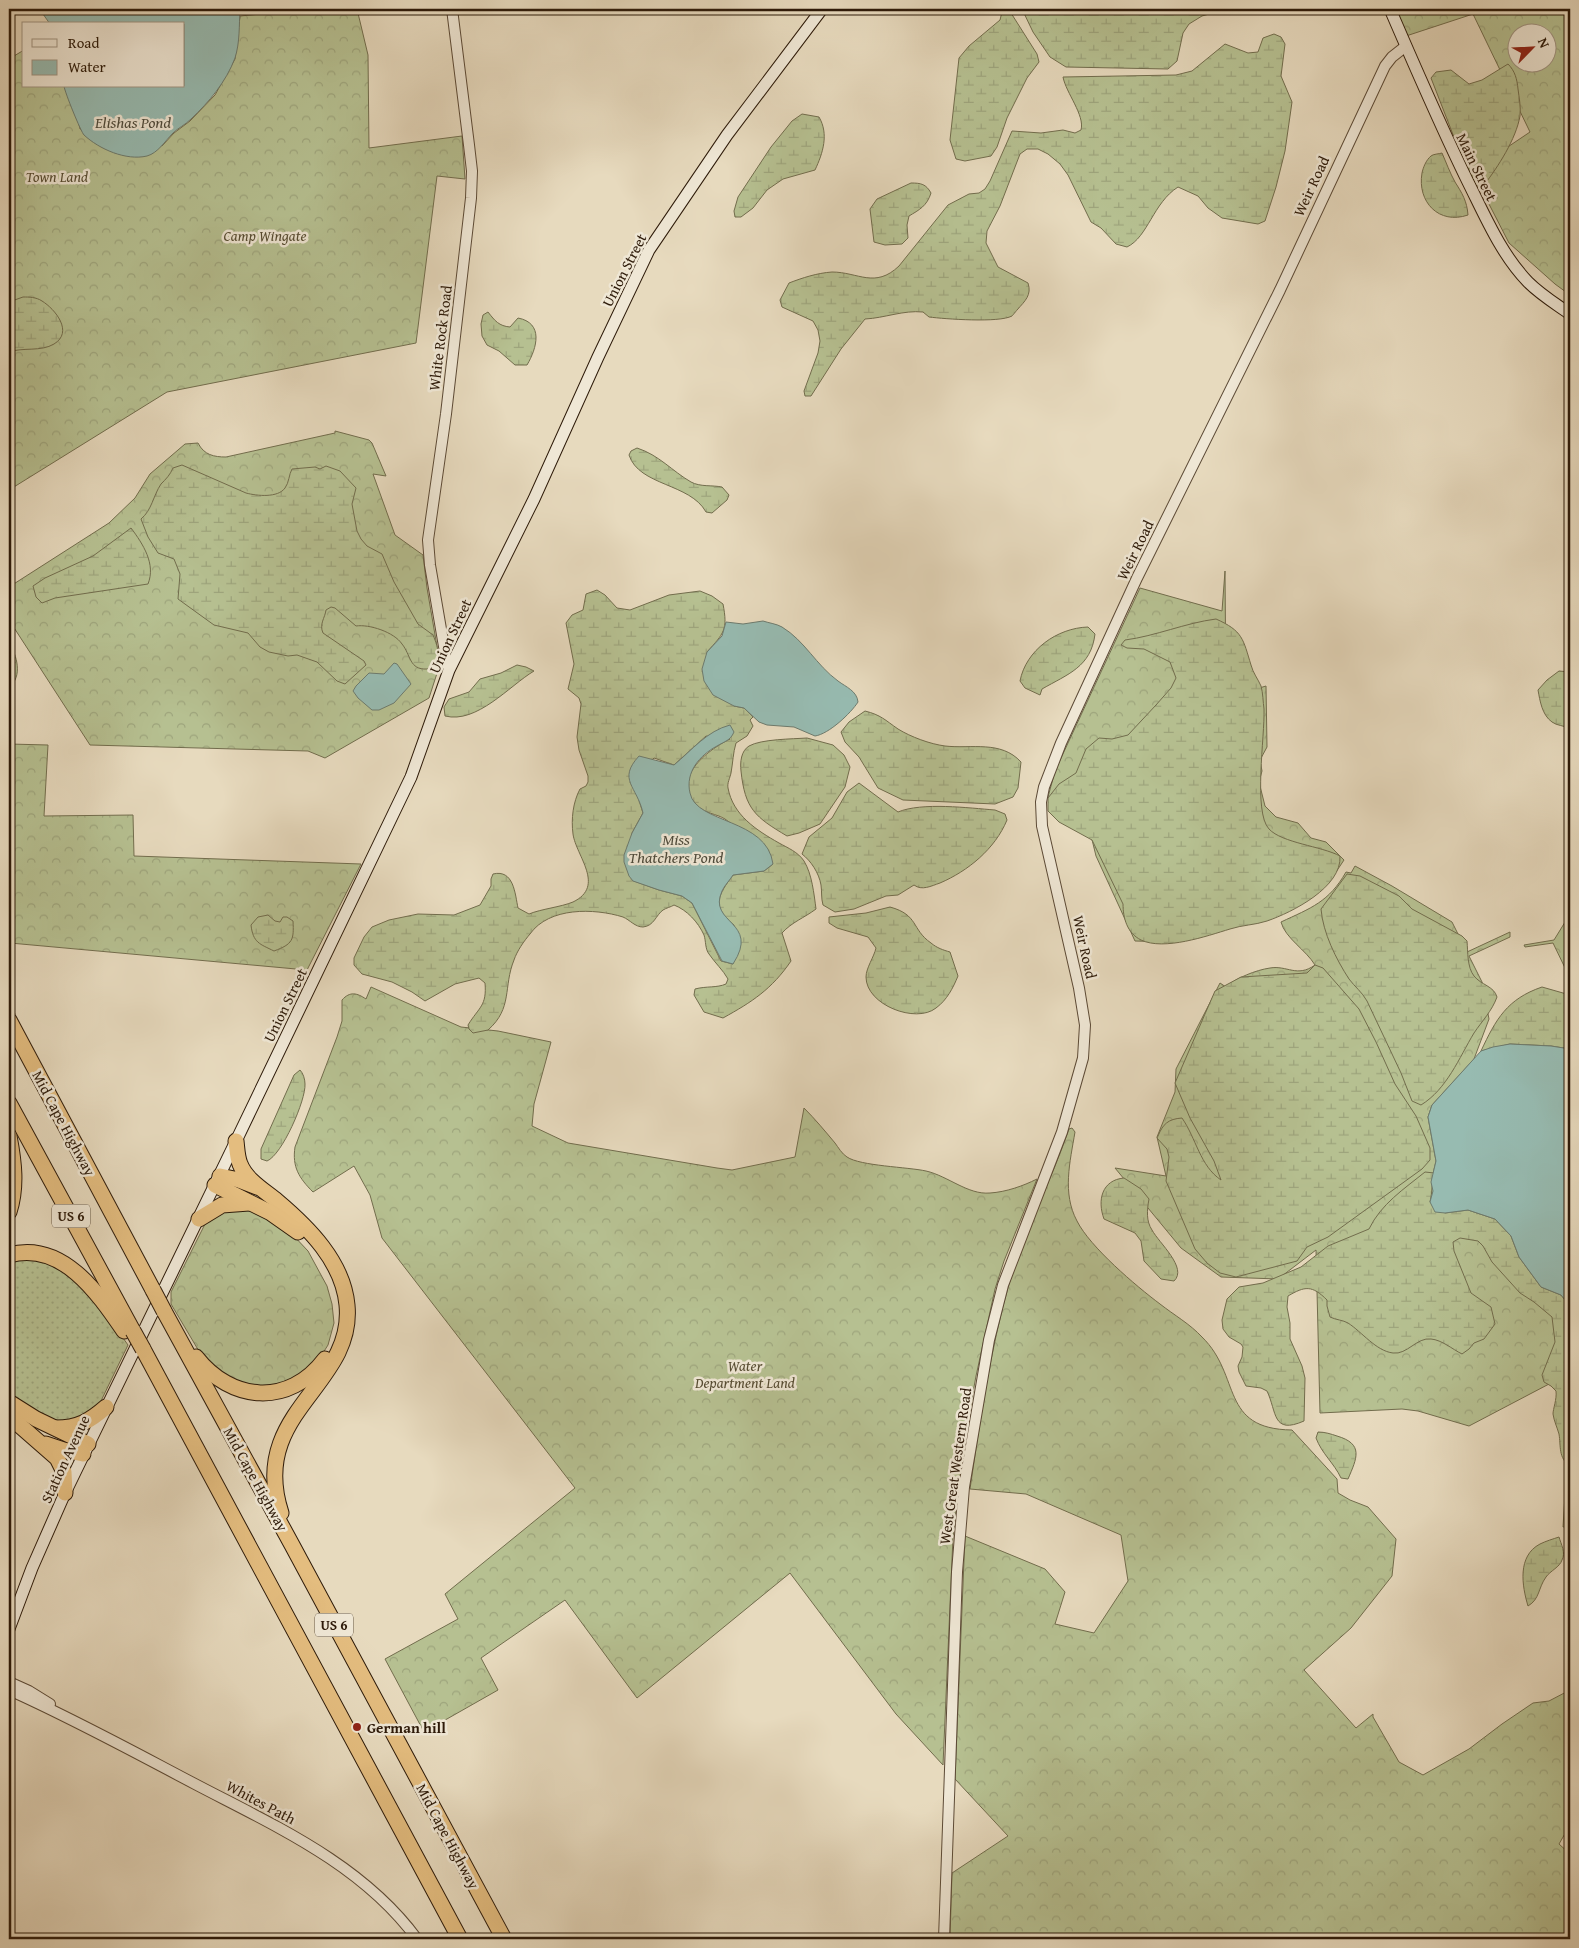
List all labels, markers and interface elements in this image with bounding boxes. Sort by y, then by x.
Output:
legend [22,22,185,88]
north arrow [1506,22,1556,72]
text: Road [68,32,99,53]
text: N [1533,34,1555,52]
text: Water [68,56,106,77]
water label: Elishas Pond [94,110,171,134]
street label: Main Street [1452,129,1503,205]
street label: Weir Road [1288,152,1334,220]
park label: Town Land [26,166,88,187]
park label: Camp Wingate [223,225,307,246]
street label: Union Street [597,229,652,310]
street label: White Rock Road [423,284,457,392]
street label: Weir Road [1111,517,1159,583]
street label: Union Street [424,595,477,677]
water label: Miss Thatchers Pond [628,827,724,869]
street label: Weir Road [1068,913,1102,981]
street label: Union Street [258,964,312,1045]
street label: Mid Cape Highway [27,1067,101,1180]
road number: US 6 [52,1204,90,1228]
park label: Water Department Land [694,1355,795,1393]
street label: West Great Western Road [934,1386,976,1546]
street label: Station Avenue [35,1412,95,1506]
street label: Mid Cape Highway [219,1423,294,1536]
road number: US 6 [315,1614,353,1636]
place label: German hill [367,1717,446,1738]
marker: German hill [351,1721,363,1733]
street label: Whites Path [223,1775,300,1829]
street label: Mid Cape Highway [411,1780,485,1893]

